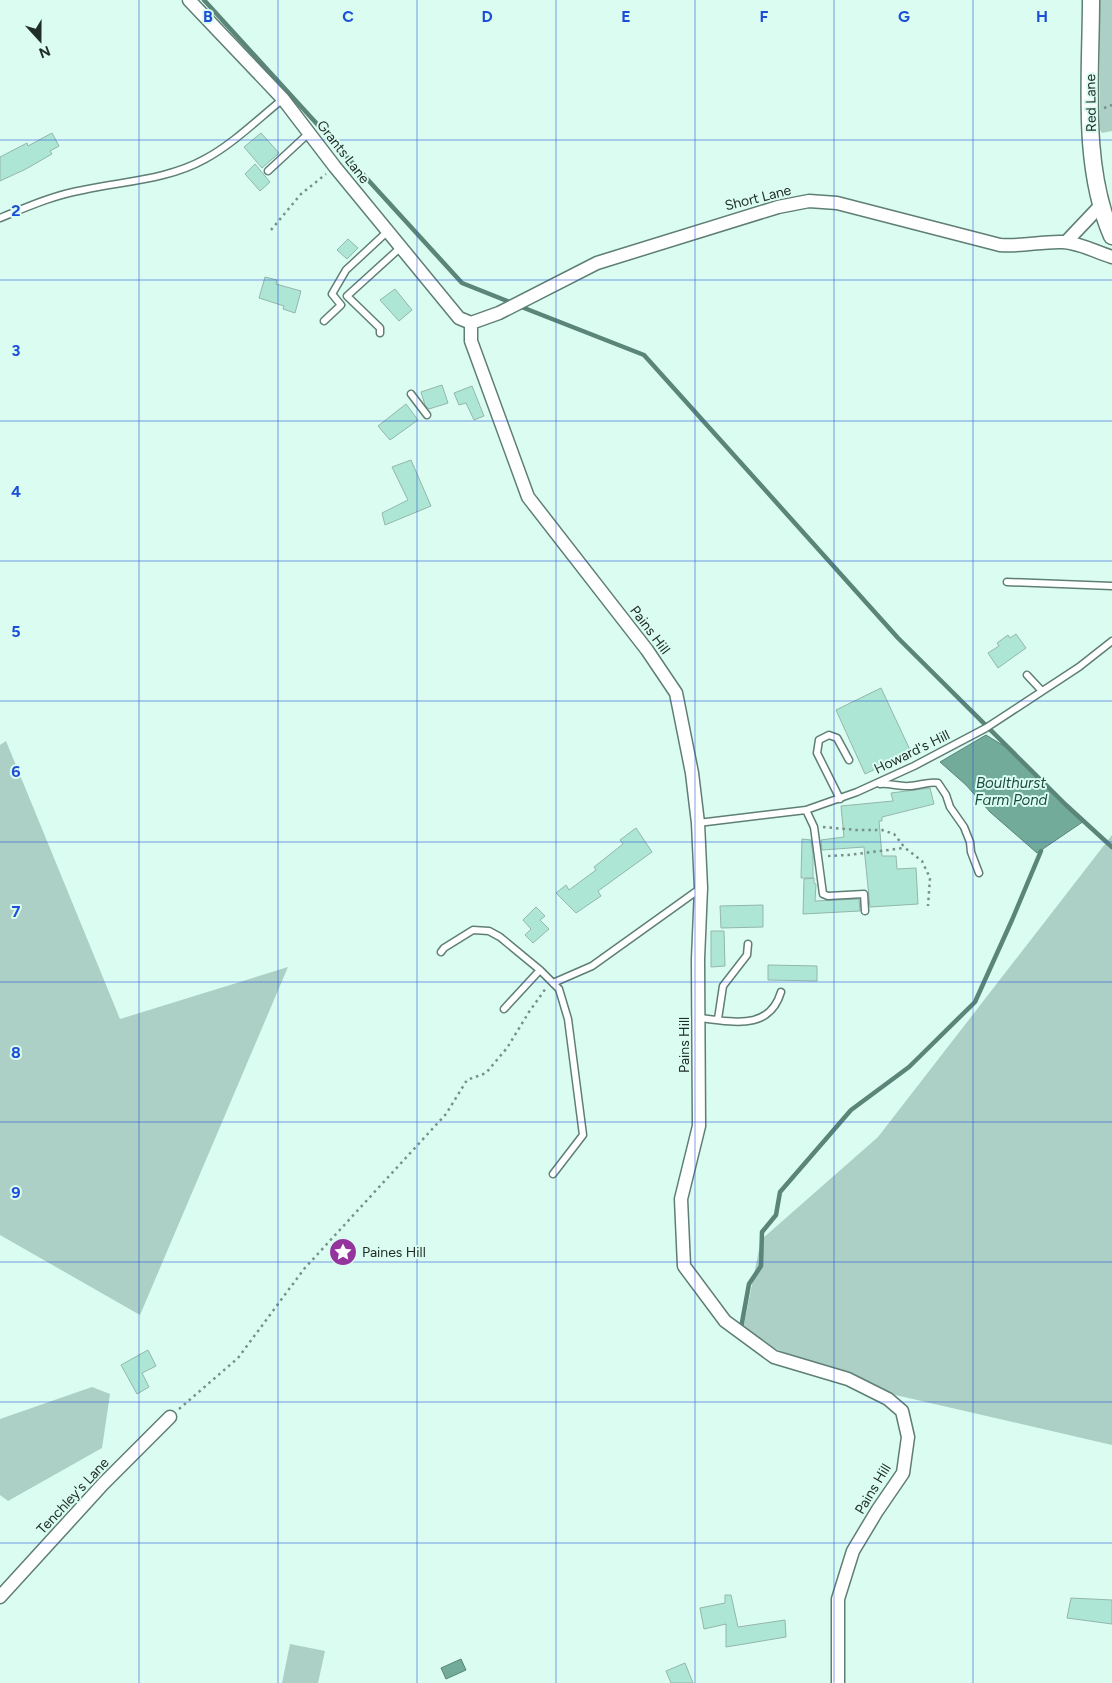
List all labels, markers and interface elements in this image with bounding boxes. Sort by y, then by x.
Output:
text: B [203,7,213,26]
text: C [342,7,354,26]
text: D [481,7,493,26]
text: E [621,7,631,26]
text: F [760,7,769,26]
text: G [898,7,910,26]
text: H [1036,7,1048,26]
north arrow [15,15,65,65]
text: N [36,42,53,62]
street label: Red Lane [1082,74,1100,132]
street label: Grants Lane [313,117,373,187]
street label: Short Lane [723,181,793,214]
text: 2 [11,201,21,220]
text: 3 [12,341,21,360]
text: 4 [11,482,21,501]
street label: Pains Hill [626,602,674,658]
text: 5 [11,622,21,641]
street label: Howard's Hill [871,726,953,778]
text: 6 [11,762,21,781]
water label: Boulthurst Farm Pond [975,774,1048,809]
text: 7 [12,902,21,921]
street label: Pains Hill [676,1017,693,1073]
text: 8 [11,1043,21,1062]
text: 9 [11,1183,21,1202]
place icon: Paines Hill [328,1237,358,1267]
place label: Paines Hill [362,1244,426,1261]
street label: Tenchley's Lane [33,1454,113,1538]
street label: Pains Hill [851,1461,895,1517]

